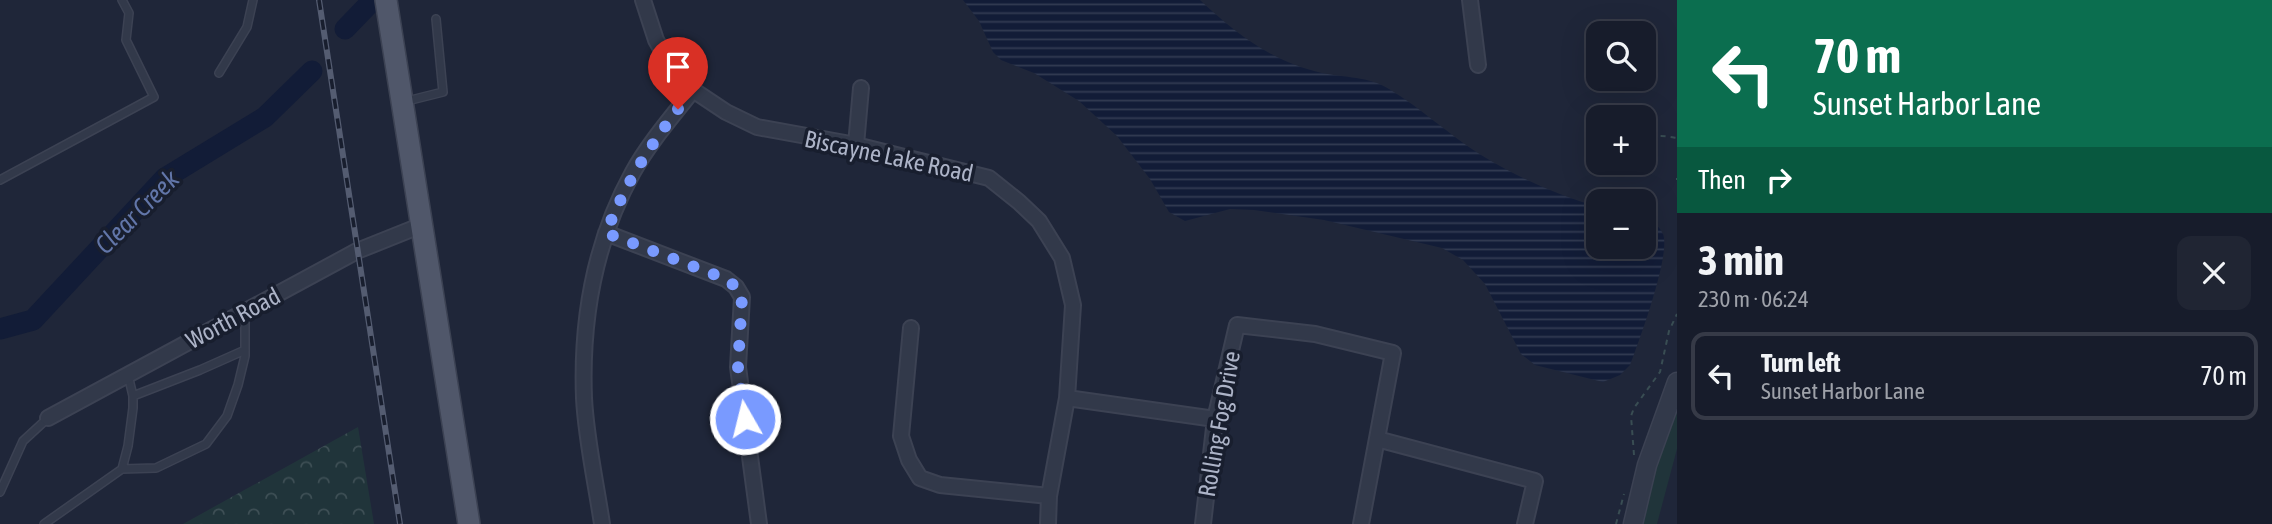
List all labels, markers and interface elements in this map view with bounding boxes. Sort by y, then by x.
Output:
map controls [1586,21,1656,259]
button: search [1586,21,1656,91]
text: 70 m [1813,27,1901,83]
icon: left [1698,28,1789,119]
pin [648,37,708,109]
icon: arrive [659,48,697,86]
text: Sunset Harbor Lane [1813,85,2041,122]
button: + [1586,105,1656,175]
street label: Biscayne Lake Road [802,125,976,187]
icon: right [1760,161,1798,199]
water label: Clear Creek [89,164,185,260]
text: Then [1698,165,1746,195]
button: − [1586,189,1656,259]
text: 3 min [1698,236,1784,284]
button: close [2177,236,2251,310]
street label: Worth Road [181,282,285,354]
text: 230 m · 06:24 [1698,286,1809,312]
text: Turn left [1761,348,1841,378]
street label: Rolling Fog Drive [1193,349,1245,499]
icon: left [1702,357,1740,395]
text: 70 m [2200,361,2247,391]
text: Sunset Harbor Lane [1761,378,1925,404]
position arrow [708,382,782,456]

